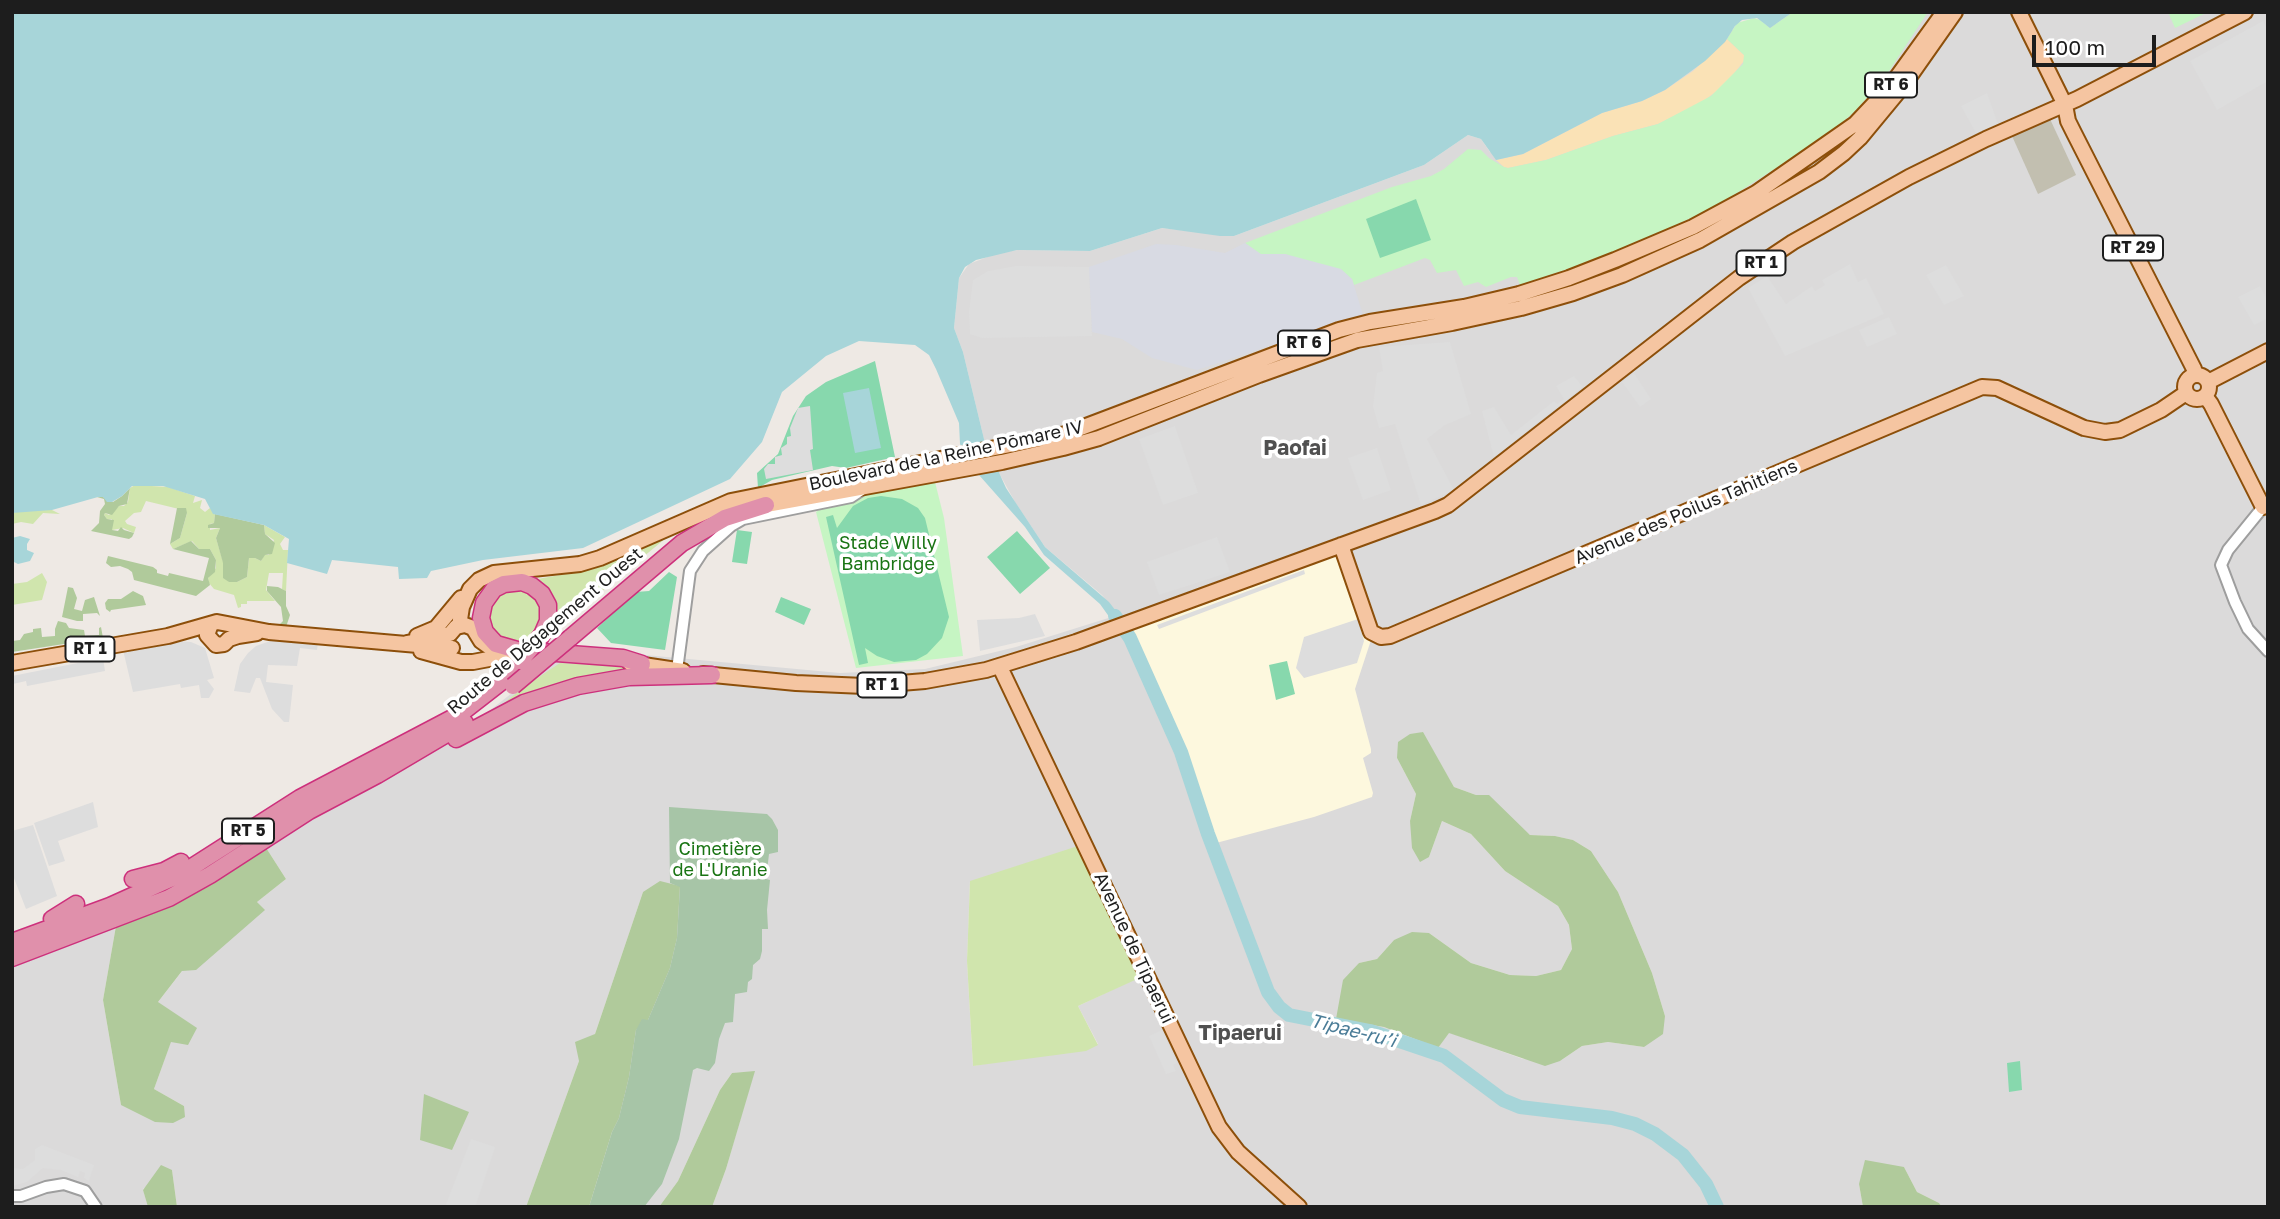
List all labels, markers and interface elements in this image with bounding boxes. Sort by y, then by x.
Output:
scale bar [2035,21,2159,65]
text: 100 m [2045,34,2105,60]
road number: RT 6 [1865,72,1917,97]
road number: RT 29 [2103,236,2163,260]
road number: RT 1 [1736,250,1786,276]
road number: RT 6 [1278,330,1330,356]
street label: Boulevard de la Reine Pōmare IV [807,416,1085,496]
district label: Paofai [1263,435,1327,461]
street label: Avenue des Poilus Tahitiens [1571,455,1801,569]
park label: Stade Willy Bambridge [839,532,937,574]
street label: Route de Dégagement Ouest [443,543,647,719]
road number: RT 1 [66,636,114,662]
road number: RT 1 [858,672,906,698]
road number: RT 5 [222,818,274,844]
park label: Cimetière de L'Uranie [673,838,767,880]
street label: Avenue de Tipaerui [1089,869,1179,1027]
water label: Tipae-ru’i [1308,1009,1398,1053]
district label: Tipaerui [1198,1020,1282,1046]

